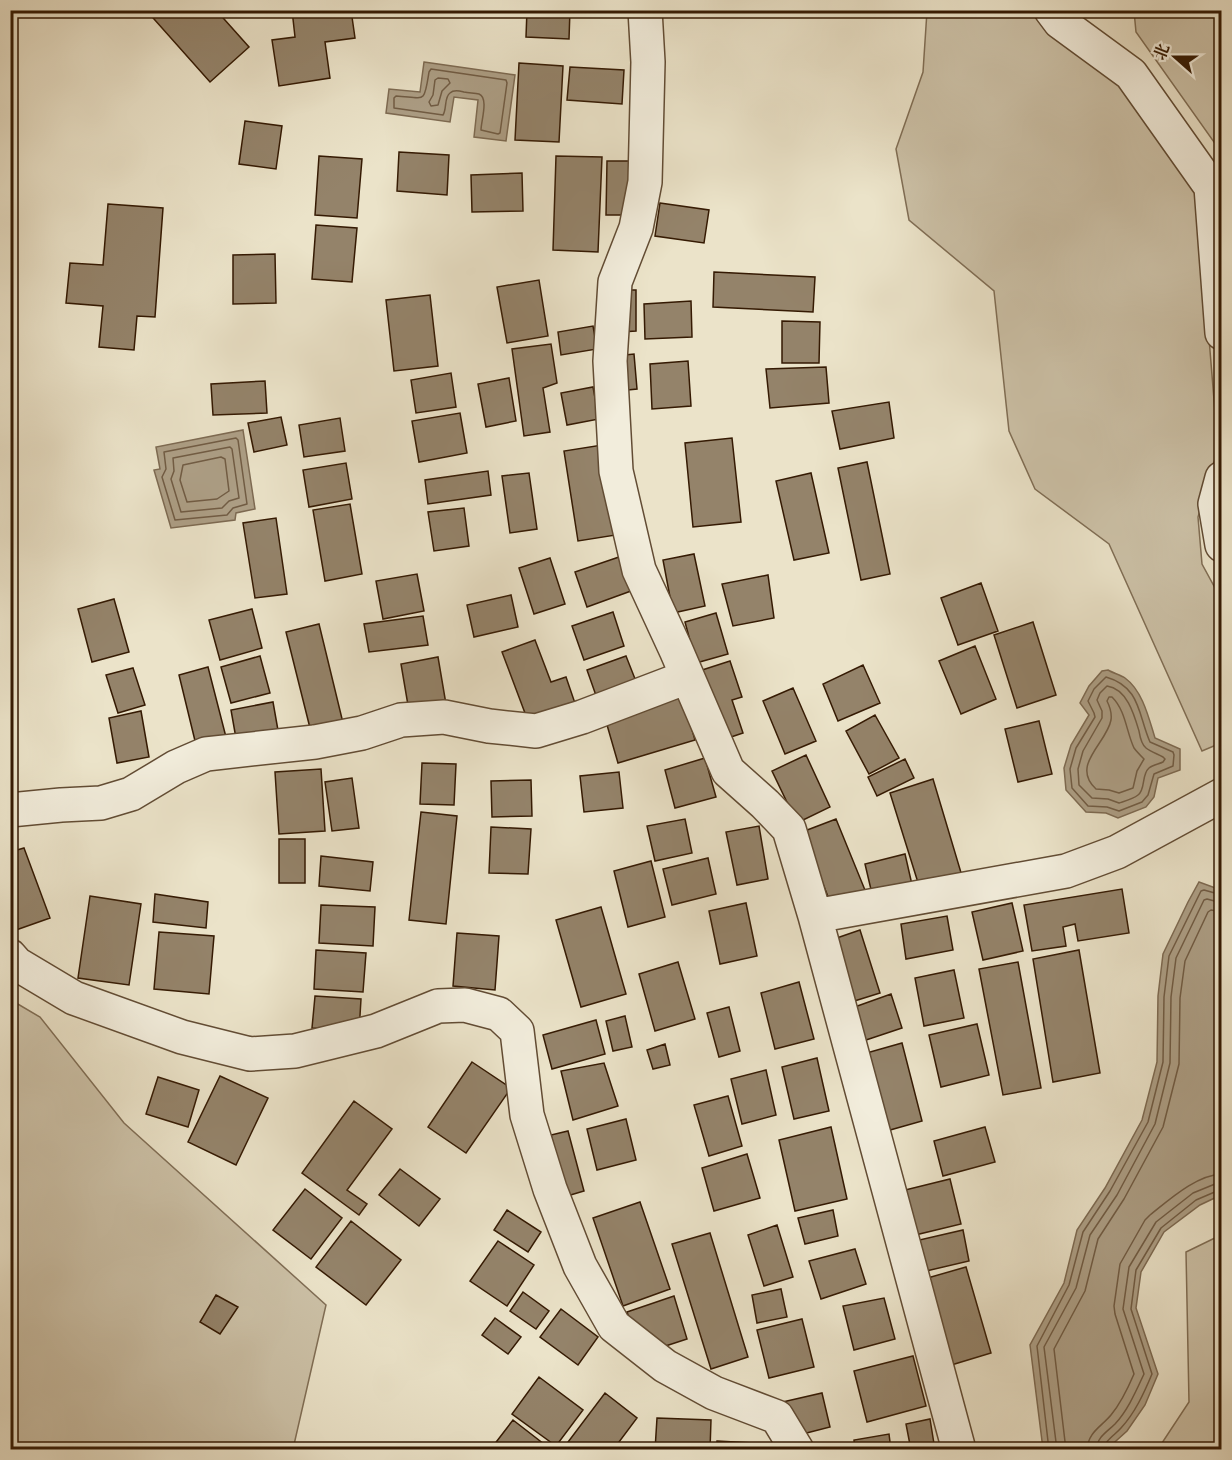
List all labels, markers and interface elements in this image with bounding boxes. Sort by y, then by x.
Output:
north arrow [1145,27,1205,87]
text: 北 [1150,41,1174,63]

